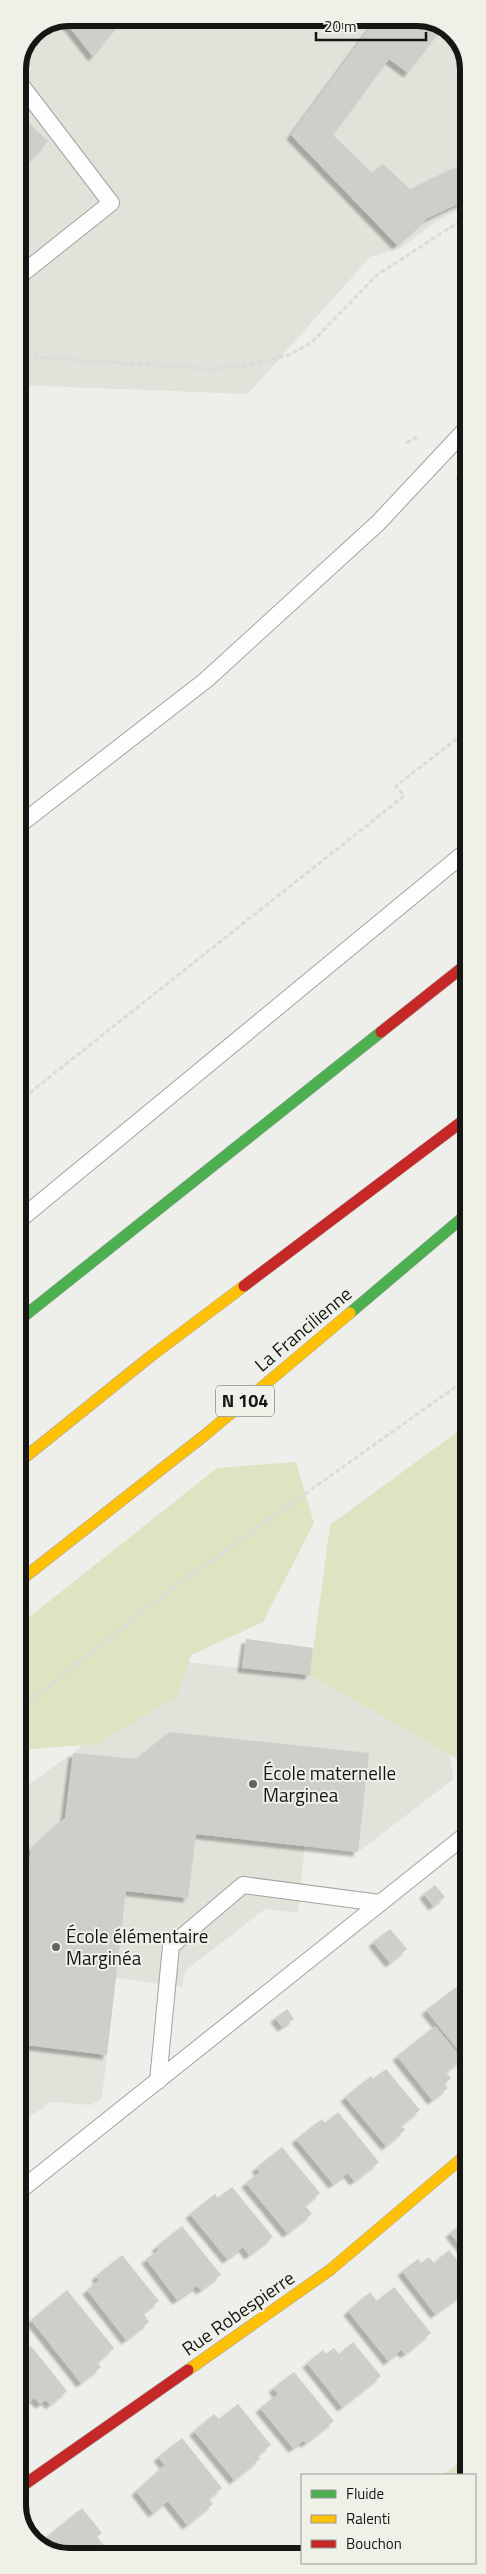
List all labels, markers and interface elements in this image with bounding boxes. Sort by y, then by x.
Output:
scale bar [316,10,426,42]
text: 20 m [324,15,357,38]
street label: La Francilienne [248,1279,358,1378]
road number: N 104 [216,1385,274,1416]
place label: École maternelle Marginea [263,1758,396,1809]
marker: École maternelle Marginea [247,1778,259,1790]
place label: École élémentaire Marginéa [66,1921,208,1972]
marker: École élémentaire Marginéa [50,1941,62,1953]
street label: Rue Robespierre [175,2263,300,2362]
legend [301,2474,476,2564]
text: Fluide [346,2482,384,2505]
text: Ralenti [346,2507,390,2530]
text: Bouchon [346,2532,402,2555]

